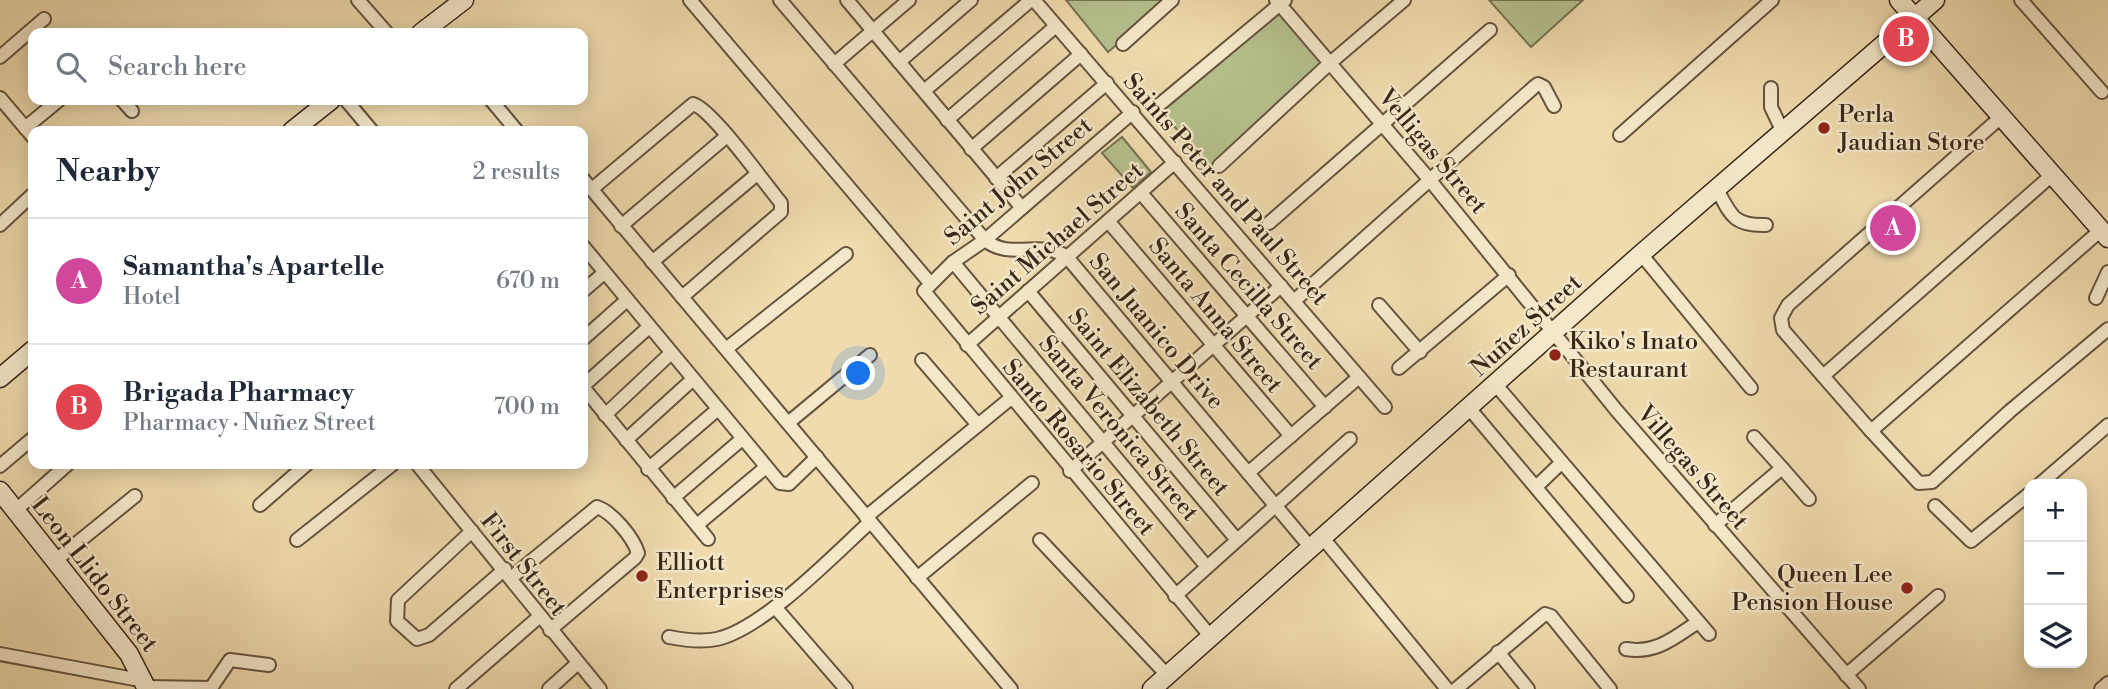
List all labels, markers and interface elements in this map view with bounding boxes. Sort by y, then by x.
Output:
pin: B [1883,13,1929,65]
search box [28,28,588,105]
icon: search [52,48,90,86]
text: Search here [108,51,247,83]
street label: Saints Peter and Paul Street [1116,67,1335,312]
street label: Velligas Street [1370,82,1494,221]
place label: Perla Jaudian Store [1837,100,1985,158]
street label: Saint John Street [938,111,1099,252]
marker: Perla Jaudian Store [1816,120,1832,136]
text: Nearby [56,153,160,191]
street label: Saint Michael Street [965,155,1150,322]
text: 2 results [473,158,560,186]
street label: Santa Cecilla Street [1168,197,1329,377]
pin: A [1870,202,1916,254]
street label: Santa Anna Street [1142,232,1289,400]
street label: San Juanico Drive [1082,247,1230,416]
text: Samantha's Apartelle [123,251,384,283]
text: A [71,267,87,295]
text: 670 m [496,267,560,295]
street label: Nuñez Street [1465,268,1589,384]
text: Hotel [123,283,181,311]
street label: Saint Elizabeth Street [1061,303,1236,503]
place label: Kiko's Inato Restaurant [1569,327,1698,385]
street label: Santa Veronica Street [1032,330,1205,528]
marker: Kiko's Inato Restaurant [1547,347,1563,363]
street label: Santo Rosario Street [995,353,1161,543]
your location [841,356,875,390]
text: Brigada Pharmacy [123,377,354,409]
text: B [70,393,88,421]
text: 700 m [494,393,560,421]
street label: Villegas Street [1629,398,1755,536]
text: Pharmacy · Nuñez Street [123,409,376,437]
map controls [2024,479,2087,668]
button: + [2024,479,2087,542]
street label: Leon Llido Street [24,491,164,659]
street label: First Street [473,507,573,623]
button: − [2024,542,2087,605]
place label: Elliott Enterprises [656,548,784,606]
place label: Queen Lee Pension House [1732,560,1893,618]
marker: Elliott Enterprises [634,568,650,584]
marker: Queen Lee Pension House [1899,580,1915,596]
button: layers [2024,605,2087,668]

